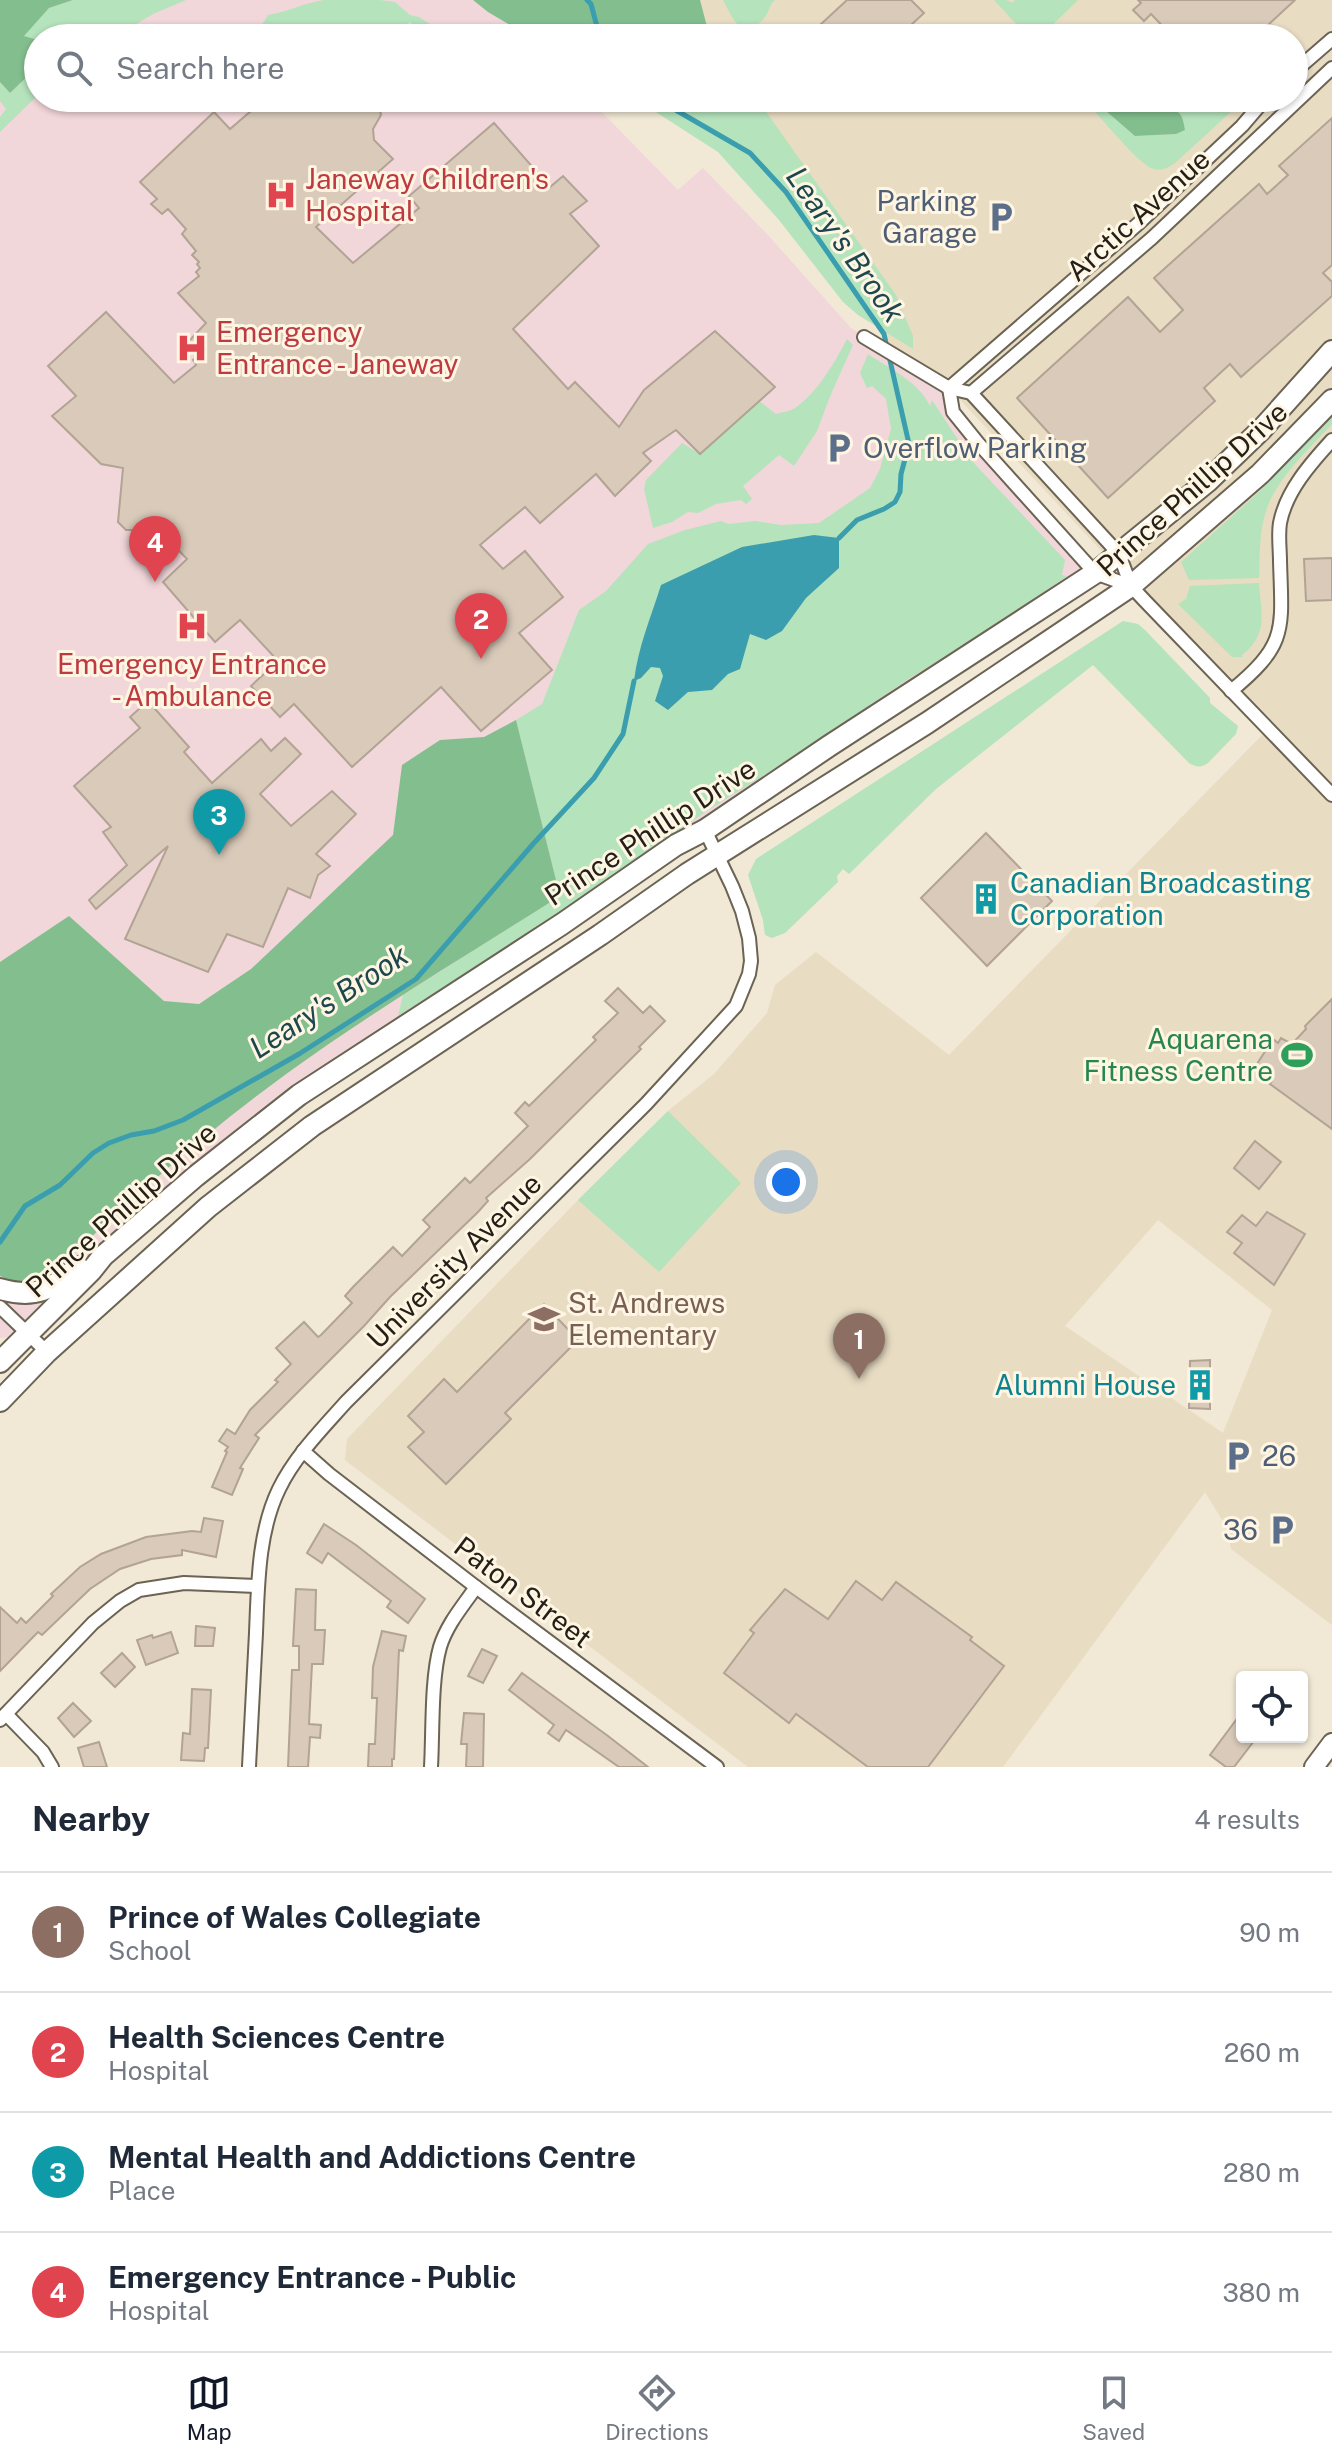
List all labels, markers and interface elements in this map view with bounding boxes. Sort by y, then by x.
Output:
search box [24,24,1308,112]
icon: search [52,46,96,90]
text: Search here [116,50,284,86]
street label: Arctic Avenue [1059,142,1216,287]
water label: Leary's Brook [779,160,913,330]
place label: Janeway Children's Hospital [305,162,549,227]
hospital icon: Janeway Children's Hospital [264,178,298,212]
place label: Parking Garage [877,184,977,249]
parking icon: Parking Garage [984,200,1018,234]
place label: Emergency Entrance - Janeway [216,315,459,380]
hospital icon: Emergency Entrance - Janeway [175,331,209,365]
street label: Prince Phillip Drive [1090,395,1294,583]
parking icon: Overflow Parking [822,431,856,465]
place label: Overflow Parking [863,431,1087,464]
pin: 4 [129,516,181,582]
pin: 2 [455,593,507,659]
hospital icon: Emergency Entrance - Ambulance [175,609,209,643]
place label: Emergency Entrance - Ambulance [57,647,327,712]
street label: Prince Phillip Drive [538,751,761,912]
pin: 3 [193,789,245,855]
place label: Canadian Broadcasting Corporation [1010,866,1312,931]
building icon: Canadian Broadcasting Corporation [969,882,1003,916]
water label: Leary's Brook [242,936,415,1066]
place label: Aquarena Fitness Centre [1084,1022,1273,1087]
sports icon: Aquarena Fitness Centre [1280,1038,1314,1072]
street label: Prince Phillip Drive [19,1116,223,1304]
your location [766,1162,806,1202]
street label: University Avenue [360,1167,548,1355]
place label: St. Andrews Elementary [568,1286,725,1351]
school or university icon: St. Andrews Elementary [527,1302,561,1336]
pin: 1 [833,1313,885,1379]
place label: Alumni House [994,1368,1176,1401]
building icon: Alumni House [1183,1368,1217,1402]
parking icon: 26 [1221,1439,1255,1473]
place label: 26 [1262,1439,1296,1472]
place label: 36 [1223,1513,1258,1546]
parking icon: 36 [1265,1513,1299,1547]
street label: Paton Street [448,1529,599,1654]
map controls [1236,1671,1308,1743]
button: locate [1236,1671,1308,1743]
text: Nearby [32,1799,150,1839]
text: 4 results [1194,1804,1300,1835]
text: Prince of Wales Collegiate [108,1899,481,1935]
text: 1 [52,1917,64,1948]
text: 90 m [1239,1917,1300,1948]
text: School [108,1935,192,1966]
text: Health Sciences Centre [108,2019,445,2055]
text: 2 [50,2037,66,2068]
text: 260 m [1224,2037,1300,2068]
text: Hospital [108,2055,210,2086]
text: Mental Health and Addictions Centre [108,2139,636,2175]
text: 3 [49,2157,67,2188]
text: 280 m [1223,2157,1300,2188]
text: Place [108,2175,175,2206]
text: Emergency Entrance - Public [108,2259,516,2295]
text: 4 [49,2277,67,2308]
text: 380 m [1222,2277,1300,2308]
text: Hospital [108,2295,210,2326]
tab: Map [187,2371,232,2445]
tab: Directions [605,2371,709,2445]
tab: Saved [1082,2371,1145,2445]

